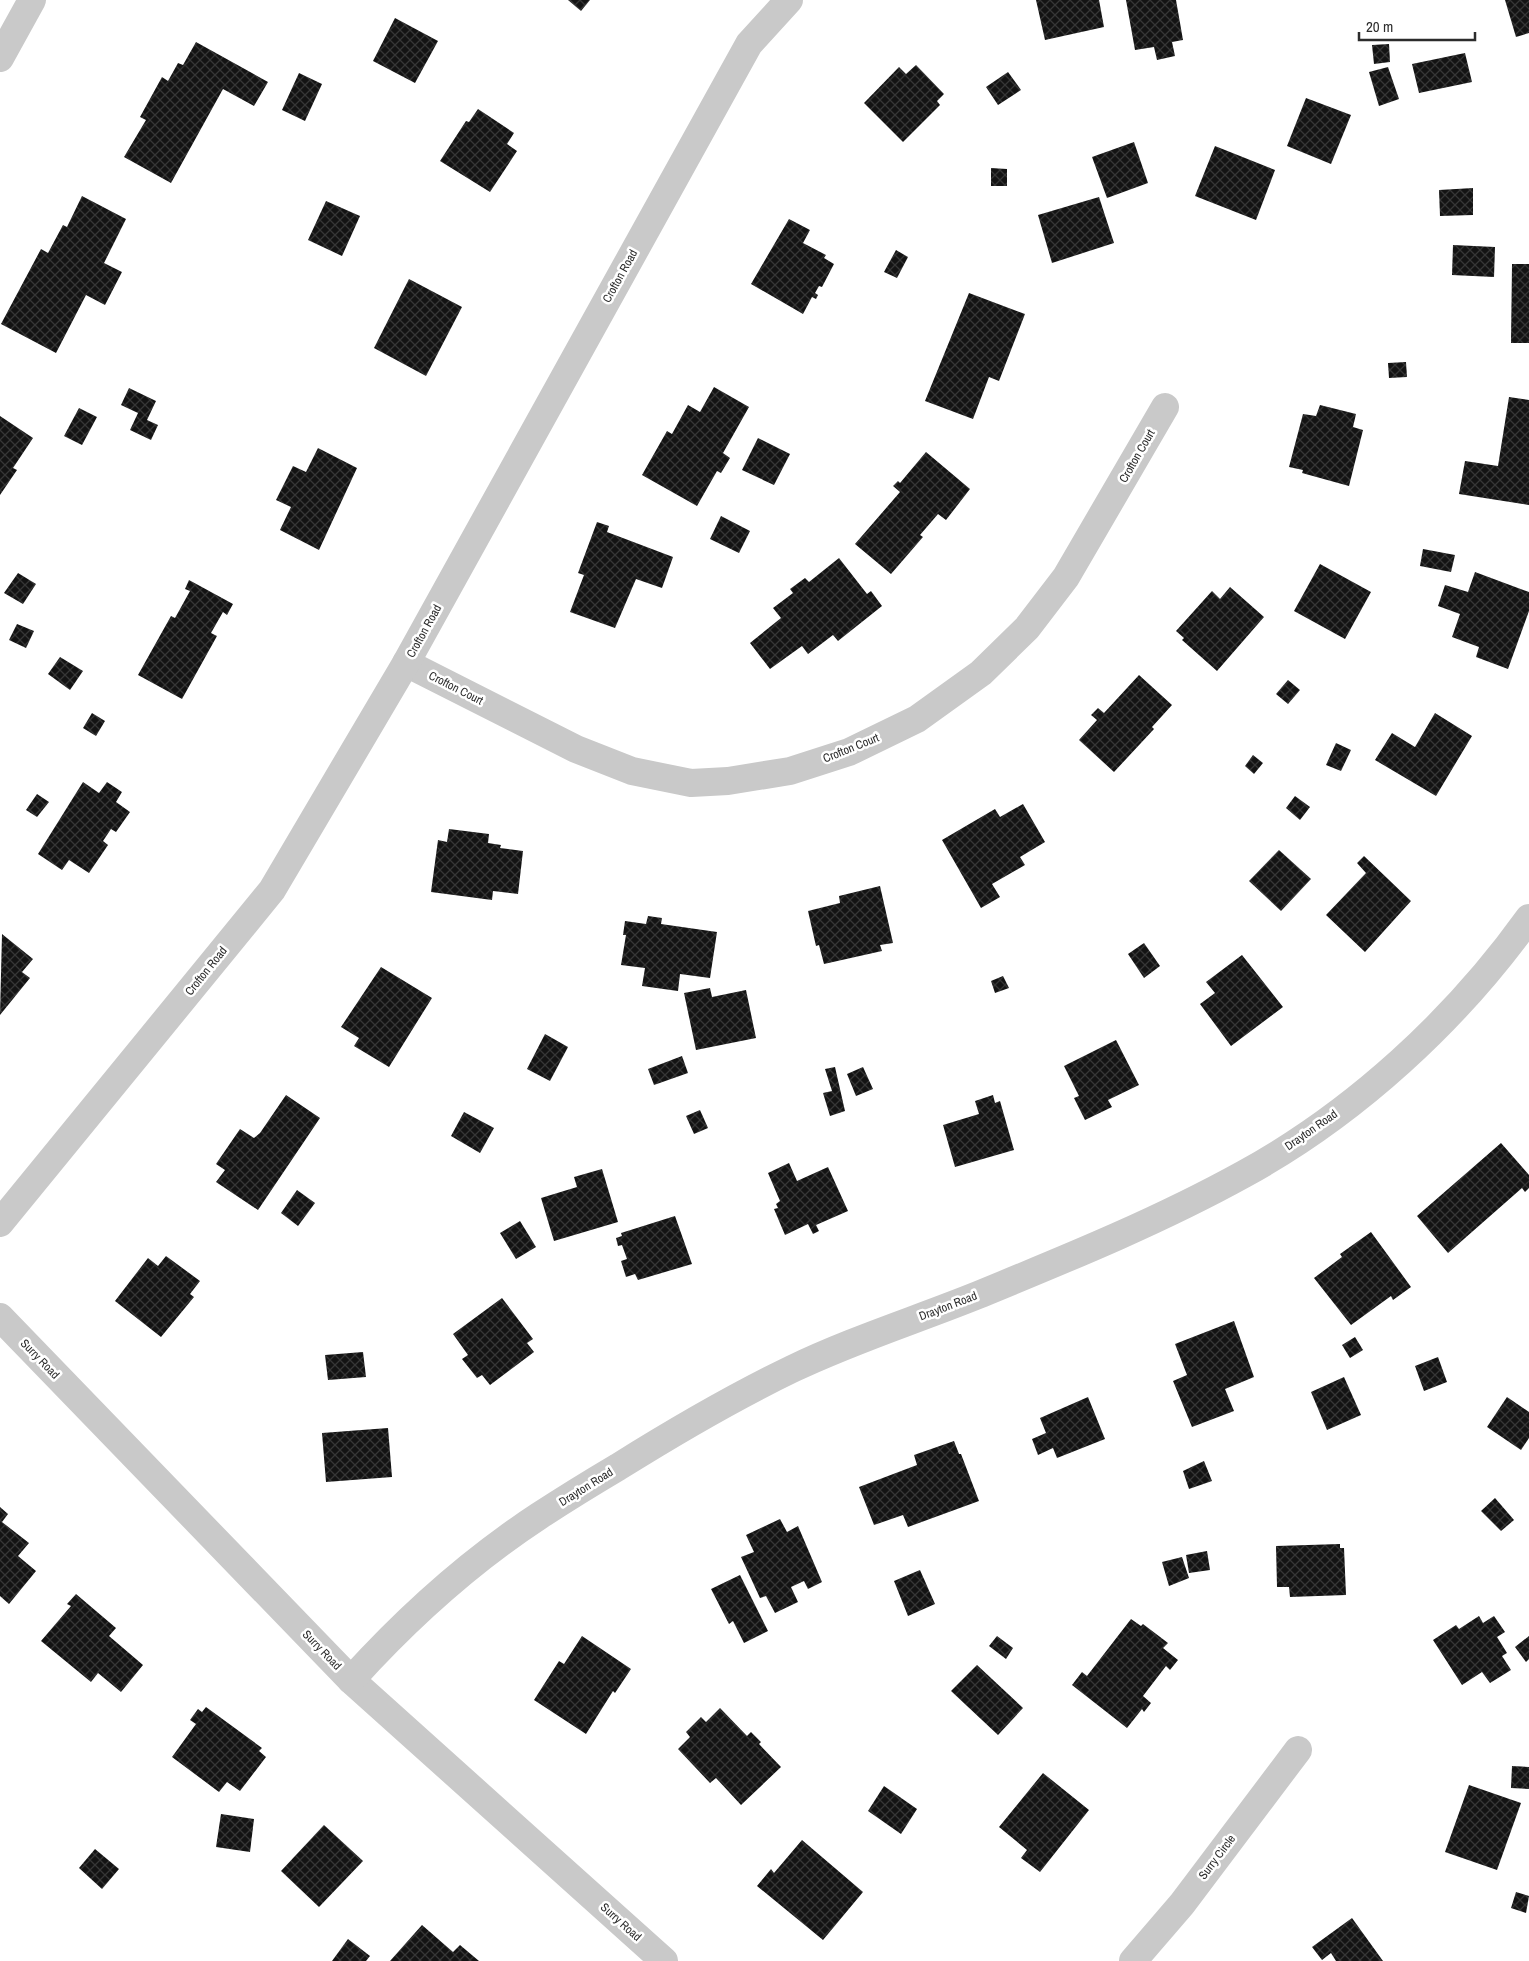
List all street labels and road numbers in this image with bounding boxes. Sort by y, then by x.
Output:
street label: Crofton Road [599,247,641,305]
street label: Crofton Court [1115,426,1159,486]
street label: Crofton Road [403,602,445,660]
street label: Crofton Court [426,667,486,709]
street label: Crofton Court [821,729,882,766]
street label: Crofton Road [181,943,231,999]
street label: Drayton Road [1282,1106,1340,1154]
street label: Drayton Road [917,1288,979,1324]
street label: Surry Road [17,1336,63,1382]
street label: Drayton Road [556,1464,616,1510]
street label: Surry Road [299,1627,345,1673]
street label: Surry Circle [1195,1831,1239,1883]
street label: Surry Road [597,1899,645,1945]

